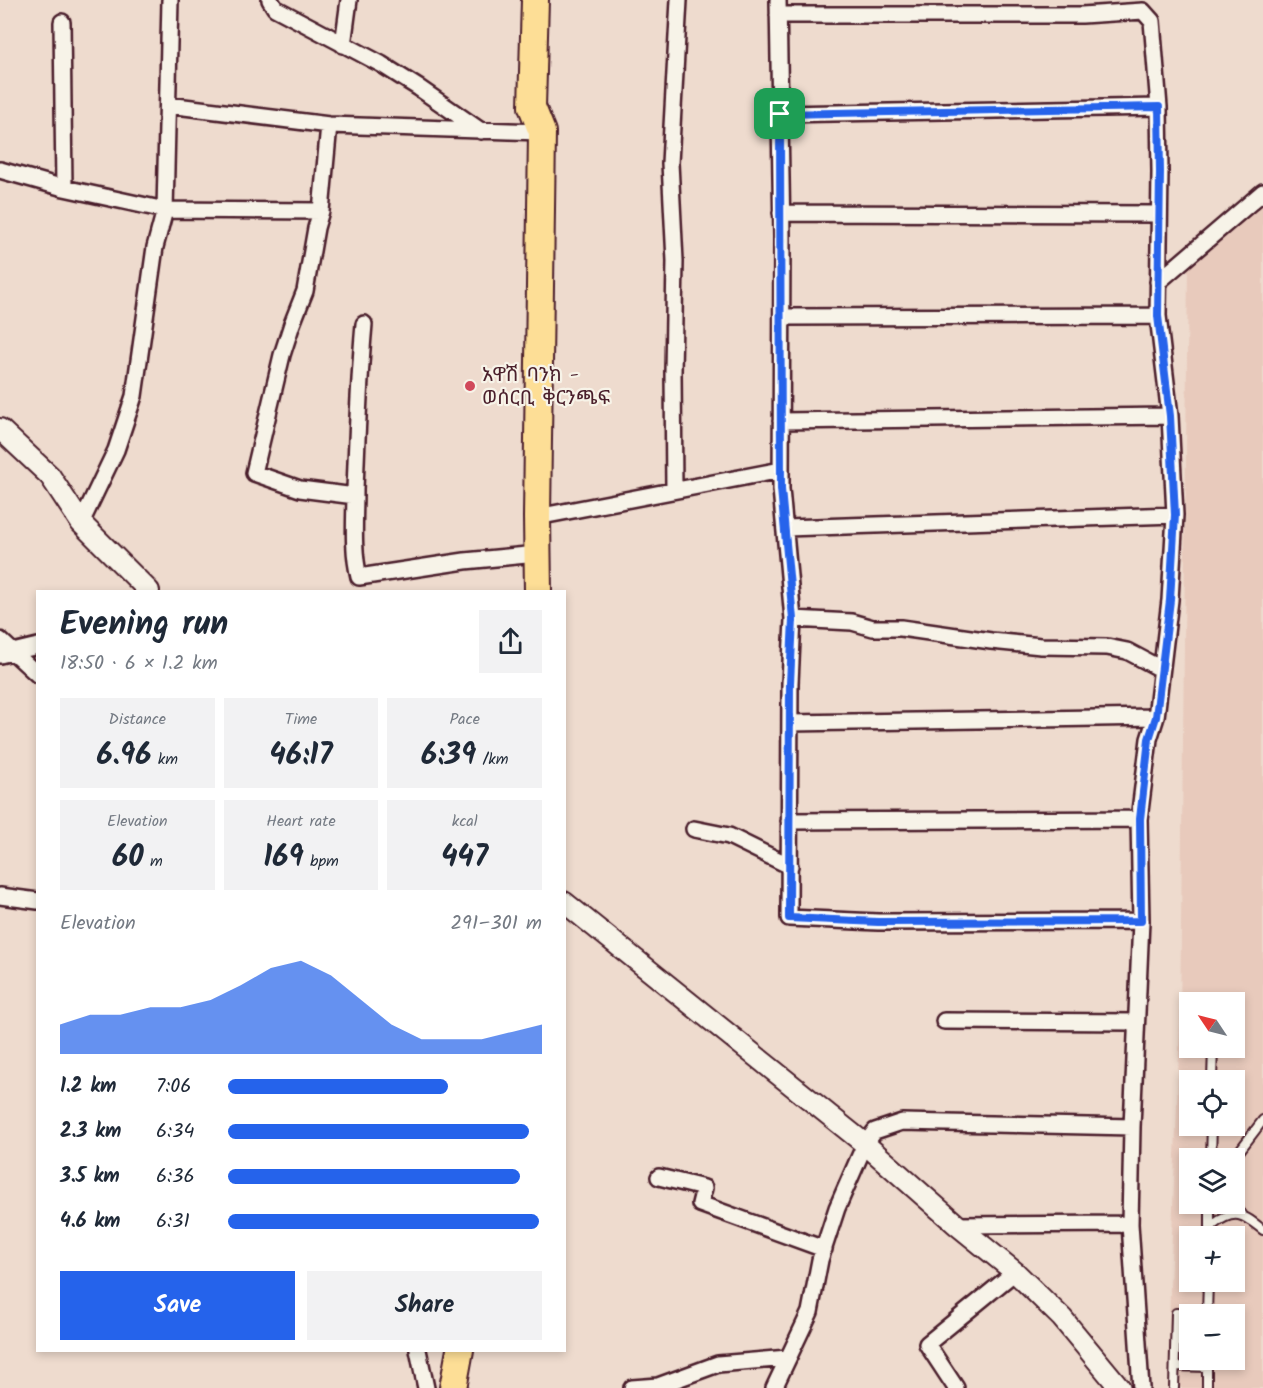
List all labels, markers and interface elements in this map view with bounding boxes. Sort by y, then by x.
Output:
pin [754,88,805,139]
icon: arrive [763,97,796,130]
place label: አዋሽ ባንክ - ወሰርቢ ቅርንጫፍ [482,360,610,415]
marker: አዋሽ ባንክ - ወሰርቢ ቅርንጫፍ [463,379,477,393]
text: Evening run [60,599,228,652]
button: share [479,610,542,673]
text: 18:50 · 6 × 1.2 km [60,648,218,680]
text: Distance [109,707,166,732]
text: Time [285,707,317,732]
text: Pace [449,707,480,732]
text: 6.96 [97,732,151,780]
text: 46:17 [269,732,333,780]
text: 6:39 [421,732,476,780]
text: km [151,747,178,772]
text: /km [476,747,508,772]
text: Elevation [107,809,168,834]
text: Heart rate [266,809,336,834]
text: kcal [452,809,478,834]
text: 60 [112,834,144,882]
text: 169 [263,834,304,882]
text: 447 [441,834,488,882]
text: m [144,849,163,874]
text: bpm [304,849,339,874]
text: Elevation [60,908,136,940]
text: 291–301 m [451,908,542,940]
north arrow [1179,992,1245,1058]
map controls [1179,992,1245,1370]
button: locate [1179,1070,1245,1136]
text: 1.2 km [60,1071,116,1103]
text: 7:06 [156,1071,191,1103]
text: 2.3 km [60,1116,121,1148]
text: 6:34 [156,1116,194,1148]
button: layers [1179,1148,1245,1214]
text: 3.5 km [60,1161,120,1193]
text: 6:36 [156,1161,195,1193]
text: 4.6 km [60,1206,120,1238]
text: 6:31 [156,1206,190,1238]
button: + [1179,1226,1245,1292]
button: Save [60,1271,295,1340]
button: Share [307,1271,542,1340]
button: − [1179,1304,1245,1370]

